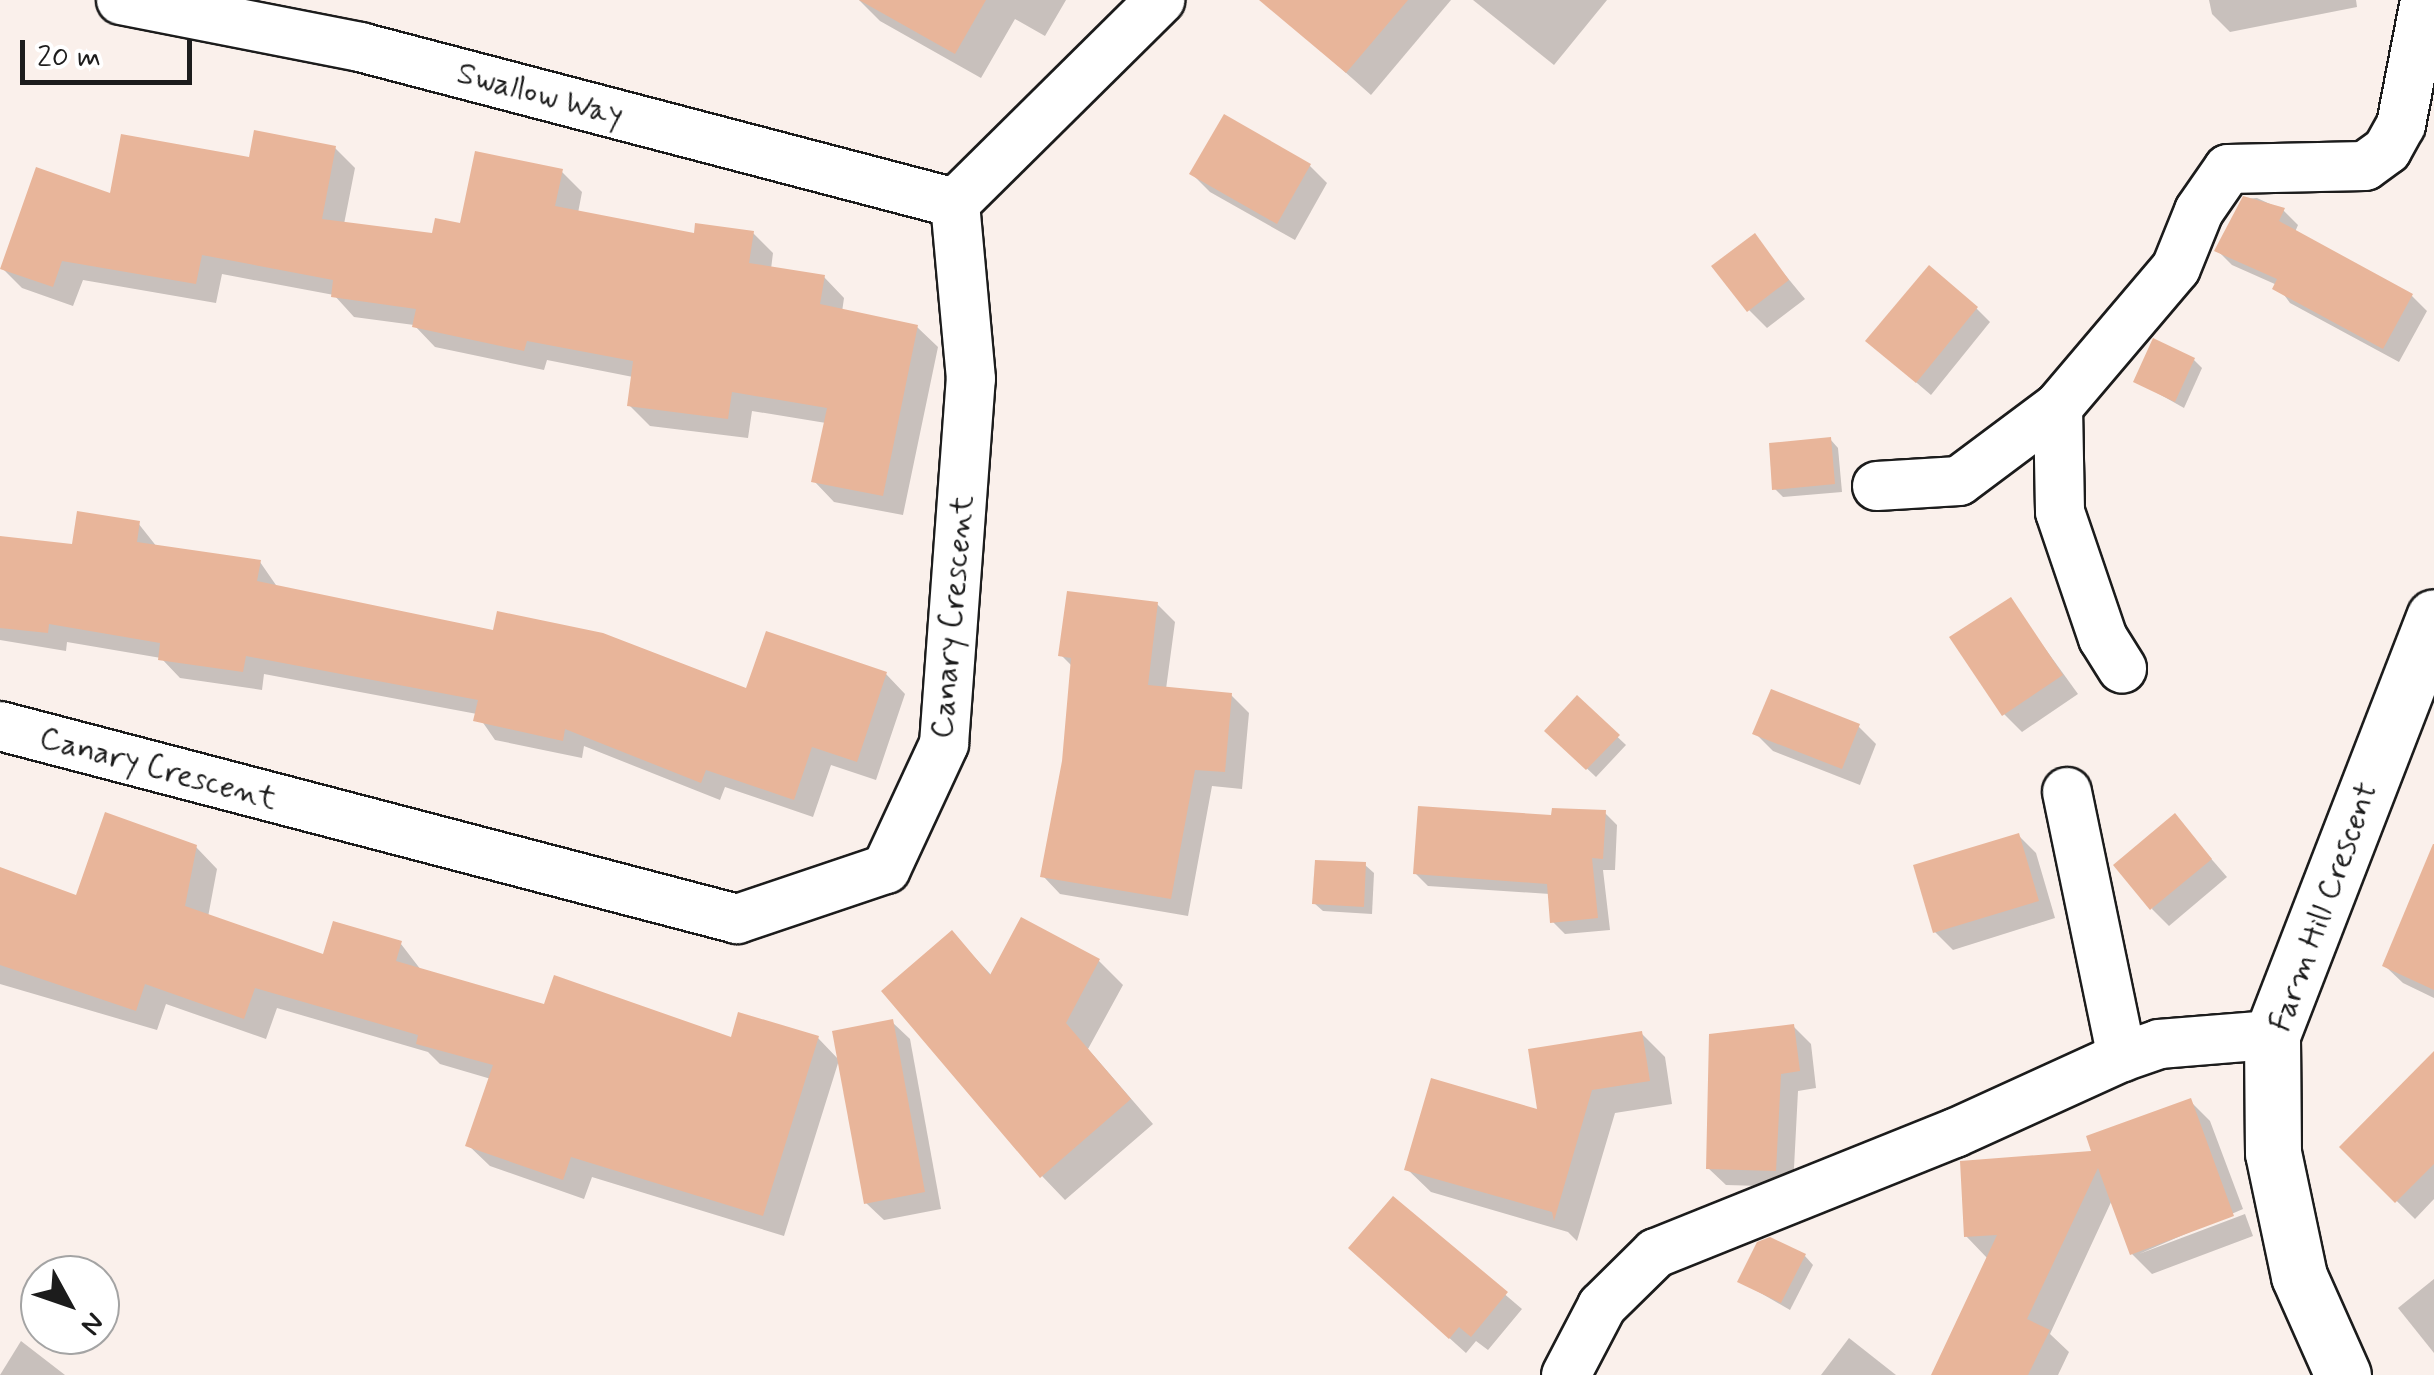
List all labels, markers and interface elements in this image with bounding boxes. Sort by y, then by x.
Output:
scale bar [25,20,198,82]
text: 20 m [37,38,101,77]
street label: Swallow Way [451,54,629,136]
street label: Canary Crescent [924,499,982,735]
street label: Canary Crescent [40,720,276,818]
street label: Farm Hill Crescent [2261,777,2387,1037]
north arrow [20,1255,120,1355]
text: N [72,1304,112,1342]

